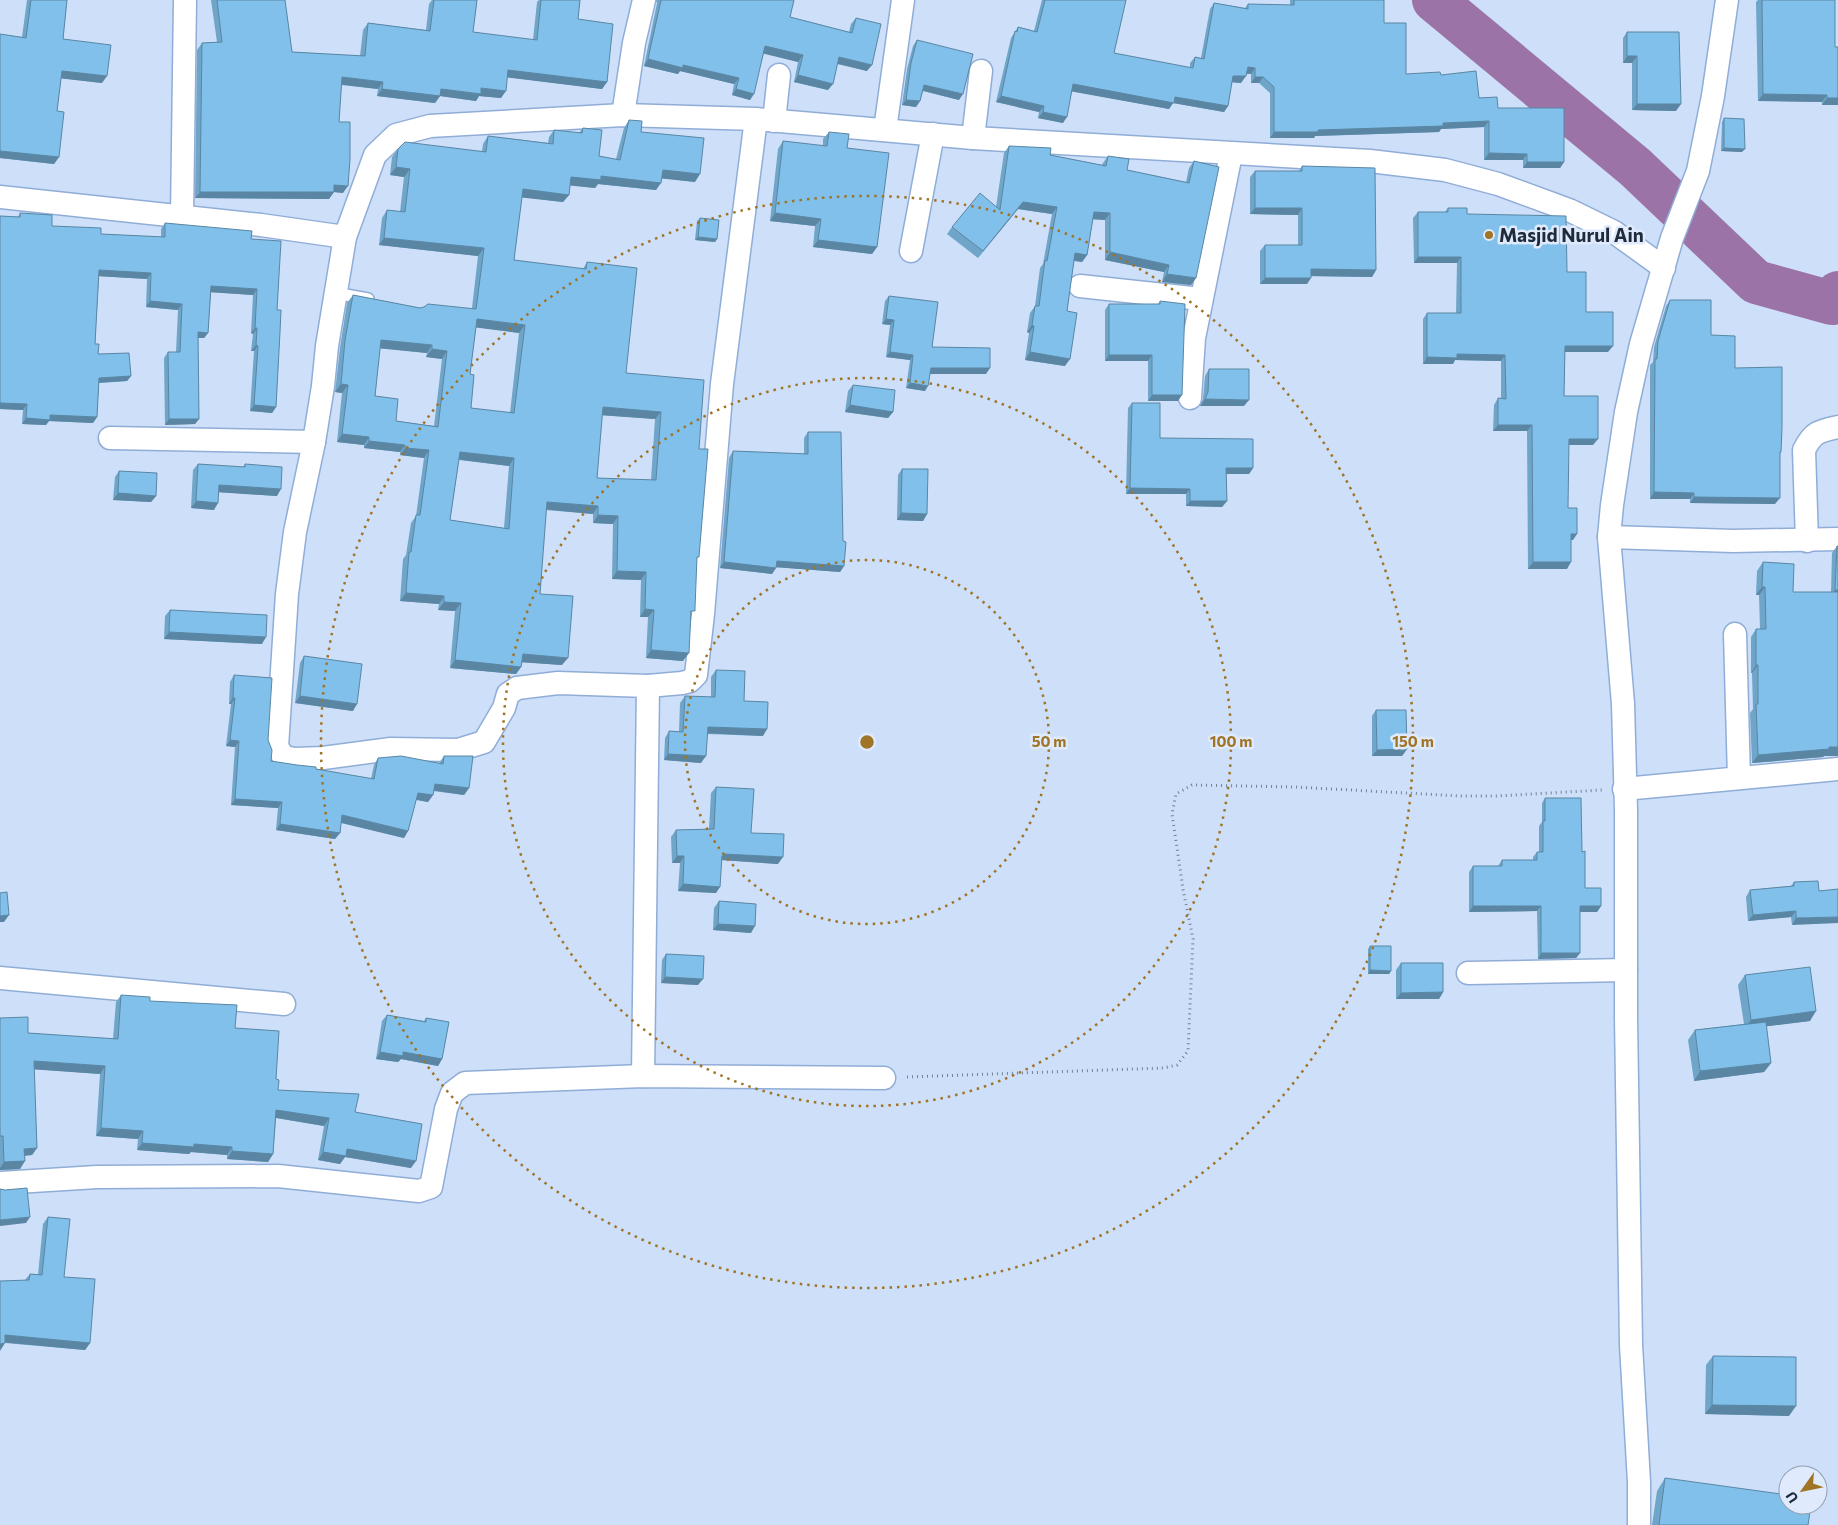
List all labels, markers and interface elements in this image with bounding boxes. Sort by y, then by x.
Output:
place label: Masjid Nurul Ain [1499,223,1644,246]
marker: Masjid Nurul Ain [1483,229,1495,241]
text: 50 m [1032,732,1066,750]
text: 100 m [1210,732,1252,750]
text: 150 m [1392,732,1434,750]
centre of rings [858,733,876,751]
north arrow [1778,1465,1828,1515]
text: U [1782,1488,1802,1506]

